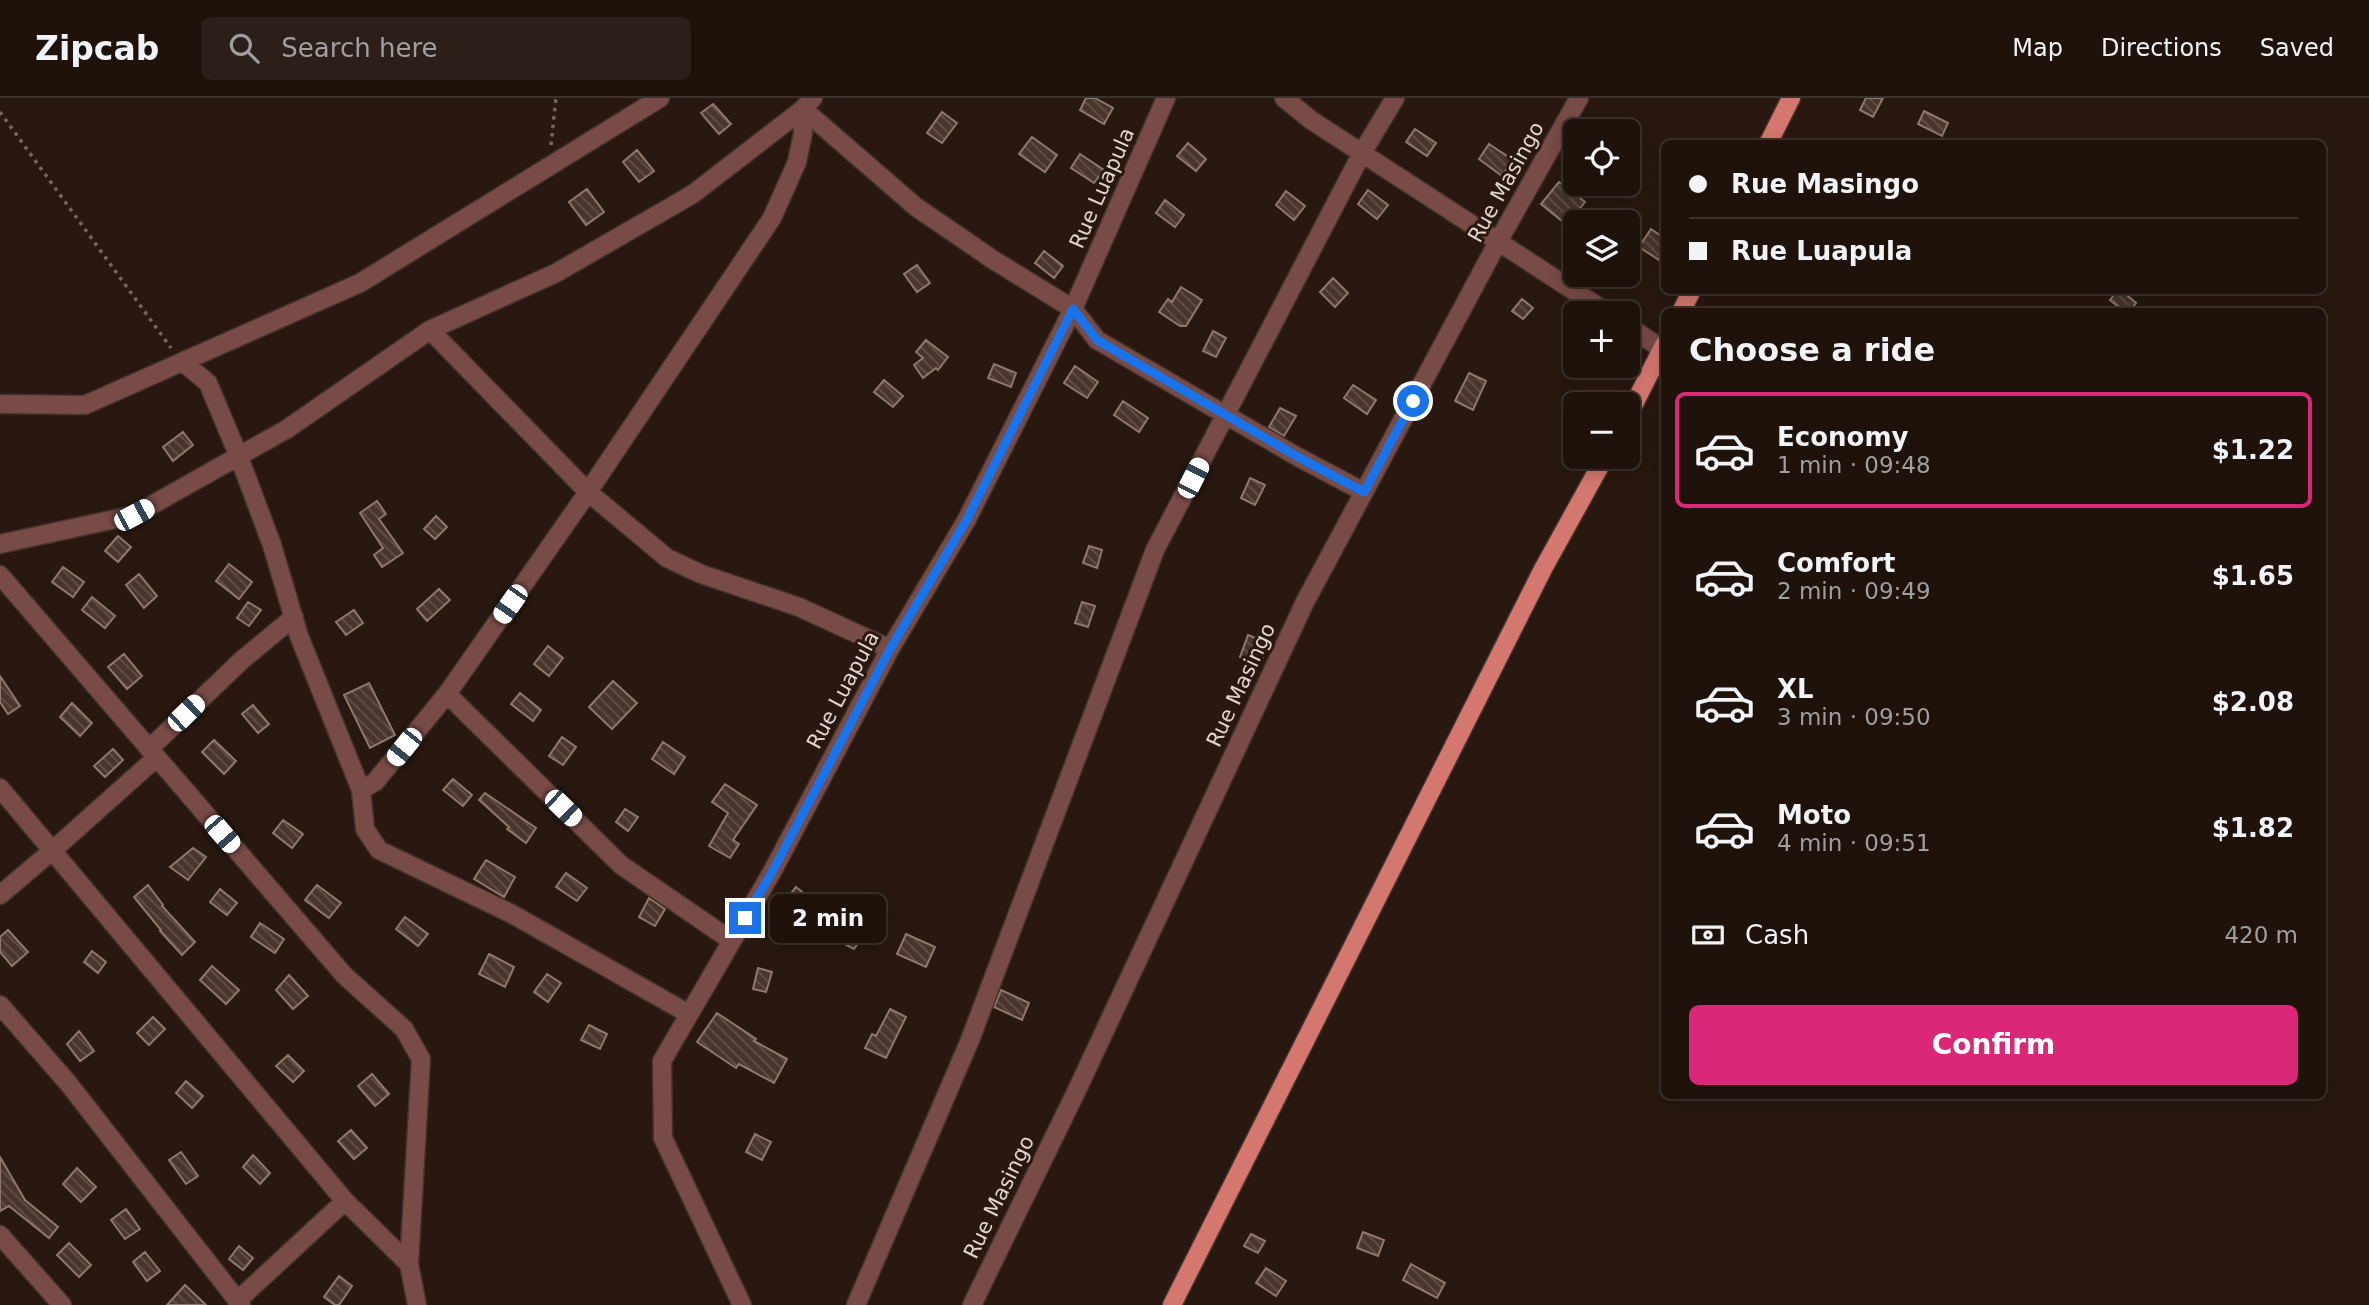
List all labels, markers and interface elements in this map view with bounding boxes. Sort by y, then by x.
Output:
search box [201,17,691,80]
text: Zipcab [35,29,159,68]
icon: search [225,29,263,67]
text: Search here [281,33,438,63]
text: Map [2012,34,2063,62]
text: Directions [2101,34,2222,62]
text: Saved [2260,34,2334,62]
street label: Rue Masingo [1463,118,1549,246]
map controls [1563,119,1640,469]
button: locate [1563,119,1640,196]
street label: Rue Luapula [1065,124,1139,252]
text: Rue Masingo [1731,169,1919,199]
button: layers [1563,210,1640,287]
text: Rue Luapula [1731,236,1912,266]
button: + [1563,301,1640,378]
text: Choose a ride [1689,331,1935,369]
route start [1397,385,1429,417]
button: − [1563,392,1640,469]
icon: car [1693,419,1756,482]
text: Economy [1777,422,1908,452]
text: $1.22 [2212,435,2294,465]
text: 1 min · 09:48 [1777,452,1931,478]
car [1175,455,1212,501]
car [111,496,158,534]
icon: car [1693,545,1756,608]
text: Comfort [1777,548,1895,578]
text: $1.65 [2212,561,2294,591]
text: 2 min · 09:49 [1777,578,1931,604]
car [490,581,531,627]
street label: Rue Masingo [1202,619,1280,751]
street label: Rue Luapula [802,627,884,753]
icon: car [1693,671,1756,734]
text: XL [1777,674,1814,704]
text: $2.08 [2212,687,2294,717]
car [164,691,209,735]
text: 3 min · 09:50 [1777,704,1931,730]
car [383,724,426,770]
car [541,786,586,830]
icon: car [1693,797,1756,860]
text: Moto [1777,800,1851,830]
car [201,811,244,857]
text: $1.82 [2212,813,2294,843]
text: 4 min · 09:51 [1777,830,1931,856]
callout: 2 min [770,894,885,942]
route end [729,902,761,934]
text: 2 min [792,905,864,931]
icon: cash [1689,916,1727,954]
text: Cash [1745,920,1809,950]
text: 420 m [2224,922,2298,948]
button: Confirm [1689,1005,2298,1085]
street label: Rue Masingo [959,1132,1039,1262]

